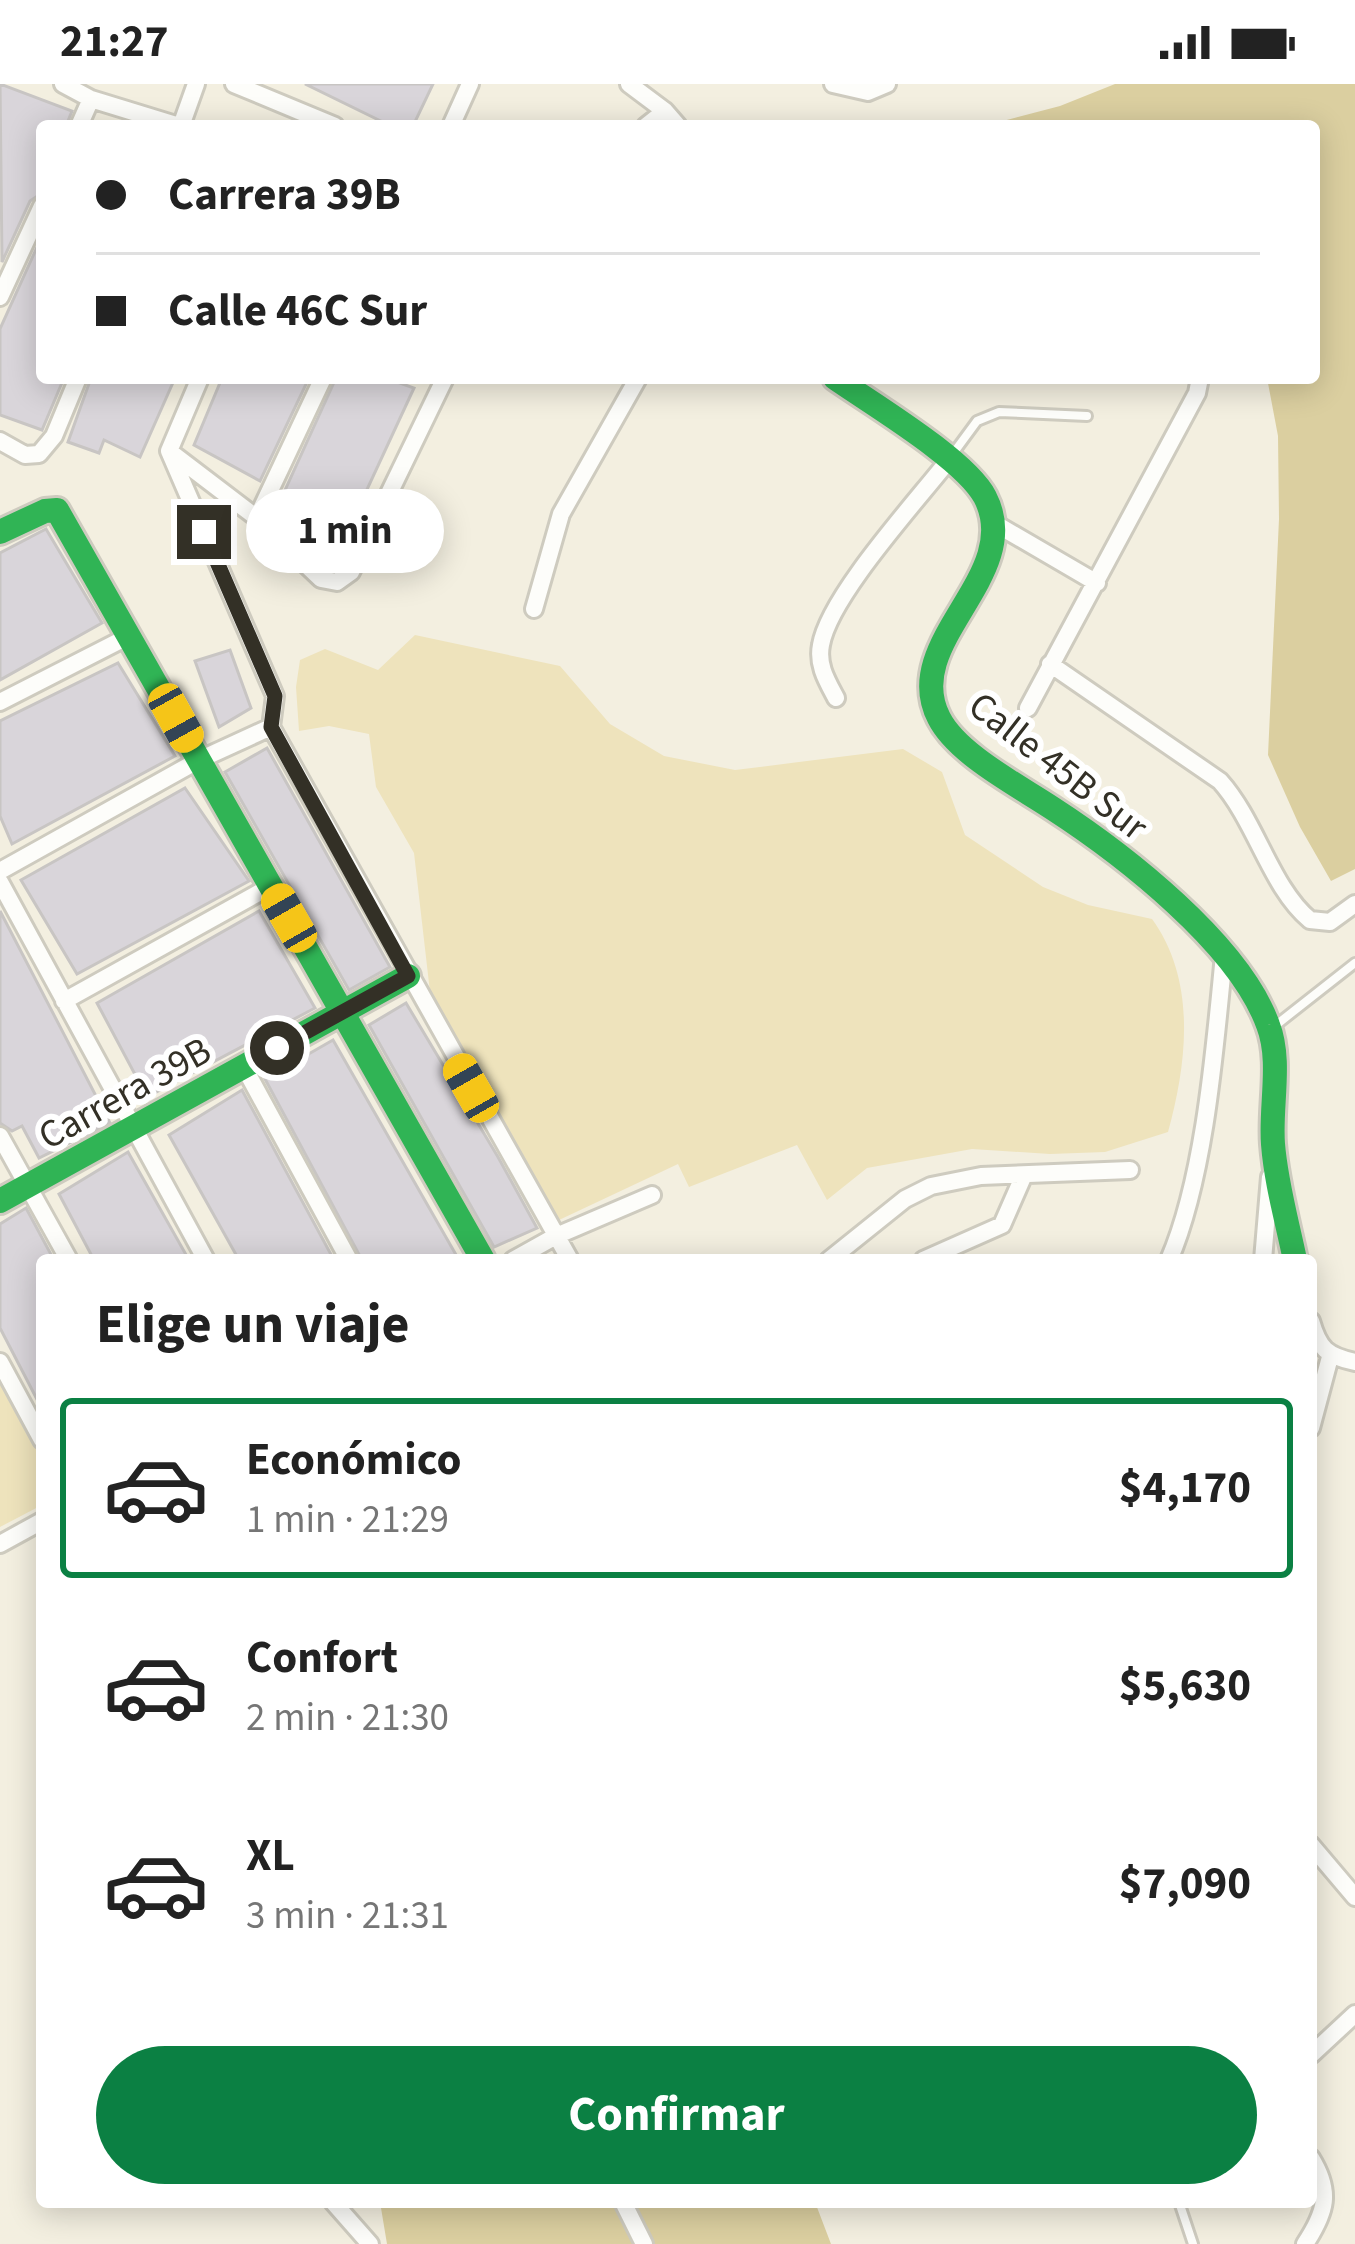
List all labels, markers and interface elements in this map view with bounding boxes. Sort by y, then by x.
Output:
text: 21:27 [60,10,169,74]
text: Carrera 39B [168,163,401,227]
text: Calle 46C Sur [168,279,427,343]
callout: 1 min [246,490,444,574]
text: 1 min [298,503,392,559]
route end [177,505,231,559]
car [143,678,209,758]
street label: Calle 45B Sur [956,679,1160,855]
car [255,878,323,958]
route start [250,1021,304,1075]
street label: Carrera 39B [28,1023,222,1164]
car [437,1048,505,1128]
text: Elige un viaje [96,1287,410,1364]
text: Económico [246,1428,462,1492]
icon: car [102,1434,210,1542]
text: $4,170 [1119,1456,1251,1520]
text: 1 min · 21:29 [246,1492,449,1548]
text: Confort [246,1626,398,1690]
icon: car [102,1632,210,1740]
text: $5,630 [1119,1654,1251,1718]
text: 2 min · 21:30 [246,1690,449,1746]
text: XL [246,1824,295,1888]
icon: car [102,1830,210,1938]
text: $7,090 [1119,1852,1251,1916]
text: 3 min · 21:31 [246,1888,449,1944]
button: Confirmar [96,2046,1257,2184]

